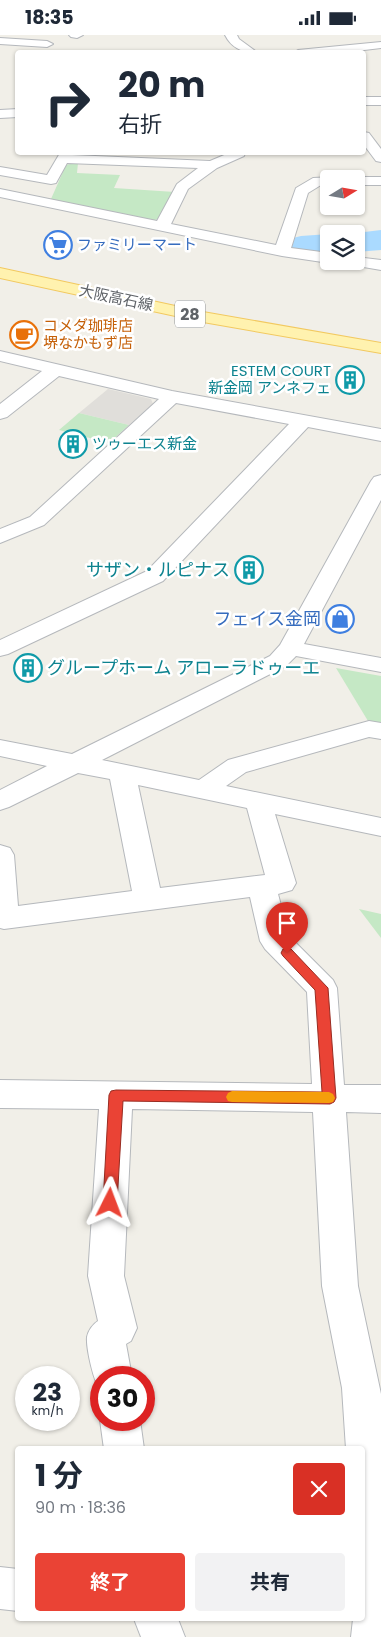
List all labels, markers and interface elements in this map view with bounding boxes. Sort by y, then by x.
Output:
text: 18:35 [25,4,74,31]
text: 20 m [118,60,205,109]
icon: right [35,70,100,135]
text: 右折 [118,109,162,140]
north arrow [320,170,365,215]
map controls [320,170,365,270]
button: layers [320,225,365,270]
supermarket icon: ファミリーマート [43,230,73,260]
place label: ファミリーマート [77,234,197,255]
street label: 大阪高石線 [77,279,155,316]
road number: 28 [175,301,205,327]
place label: コメダ珈琲店 堺なかもず店 [43,315,133,353]
cafe icon: コメダ珈琲店 堺なかもず店 [9,320,39,350]
place label: ESTEM COURT 新金岡 アンネフェ [208,360,331,398]
building icon: ESTEM COURT 新金岡 アンネフェ [335,365,365,395]
building icon: ツゥーエス新金 [58,429,88,459]
place label: ツゥーエス新金 [92,433,197,454]
building icon: サザン・ルピナス [234,555,264,585]
place label: サザン・ルピナス [86,557,230,582]
shop icon: フェイス金岡 [325,604,355,634]
place label: フェイス金岡 [214,606,321,631]
building icon: グループホーム アローラドゥーエ [13,653,43,683]
place label: グループホーム アローラドゥーエ [47,655,320,680]
pin [266,902,308,953]
icon: arrive [273,909,301,937]
position arrow [83,1176,135,1228]
speed limit sign: 30 [90,1366,155,1431]
text: 23 [33,1375,62,1410]
text: km/h [32,1402,63,1419]
text: 1 分 [35,1454,83,1497]
button: close [293,1463,345,1515]
text: 90 m · 18:36 [35,1496,126,1519]
button: 終了 [35,1553,185,1611]
button: 共有 [195,1553,345,1611]

